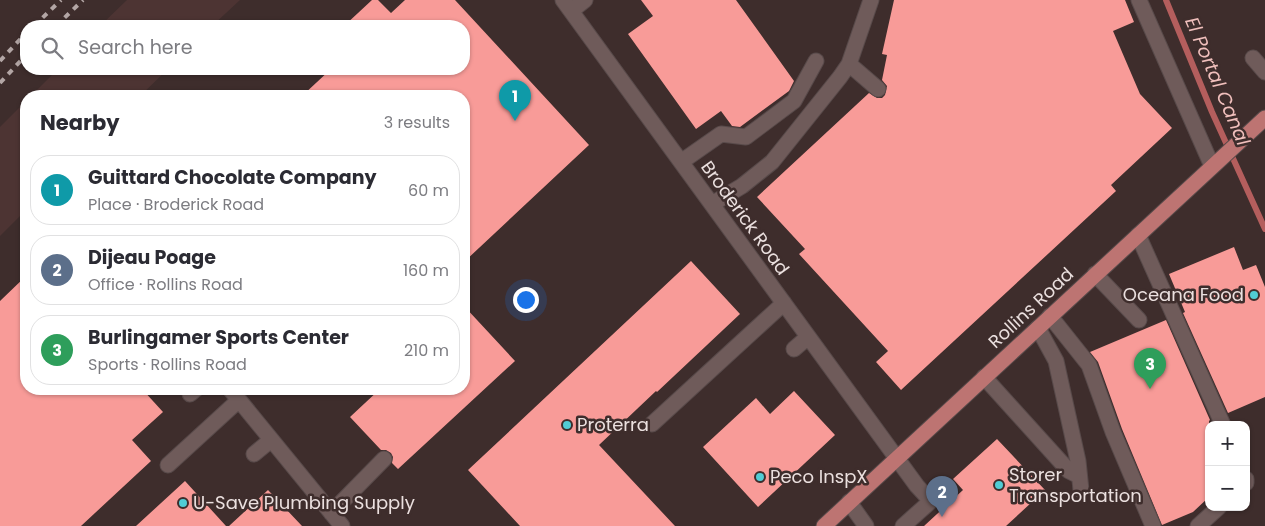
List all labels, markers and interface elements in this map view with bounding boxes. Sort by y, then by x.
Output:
water label: El Portal Canal [1178,13,1257,150]
search box [20,20,470,75]
icon: search [38,34,66,62]
text: Search here [78,34,192,61]
pin: 1 [499,80,531,121]
text: Nearby [40,108,120,137]
text: 3 results [384,111,450,134]
street label: Broderick Road [695,156,795,280]
text: Guittard Chocolate Company [88,164,377,191]
text: 1 [54,179,60,202]
text: 60 m [408,179,449,202]
text: Place · Broderick Road [88,193,264,216]
text: Dijeau Poage [88,244,216,271]
text: 2 [52,259,62,282]
text: 160 m [403,259,449,282]
street label: Rollins Road [983,262,1079,354]
text: Office · Rollins Road [88,273,243,296]
place label: Oceana Food [1123,282,1244,307]
your location [513,287,539,313]
marker: Oceana Food [1248,289,1260,301]
text: Burlingamer Sports Center [88,324,349,351]
text: 3 [52,339,62,362]
text: 210 m [404,339,449,362]
pin: 3 [1134,348,1166,389]
text: Sports · Rollins Road [88,353,247,376]
place label: Proterra [577,412,649,437]
marker: Proterra [561,419,573,431]
map controls [1205,421,1250,511]
button: + [1205,421,1250,466]
place label: Storer Transportation [1009,462,1142,508]
place label: Peco InspX [770,464,868,489]
button: − [1205,466,1250,511]
marker: Peco InspX [754,471,766,483]
pin: 2 [926,476,958,517]
marker: Storer Transportation [993,479,1005,491]
place label: U-Save Plumbing Supply [193,490,415,515]
marker: U-Save Plumbing Supply [177,497,189,509]

